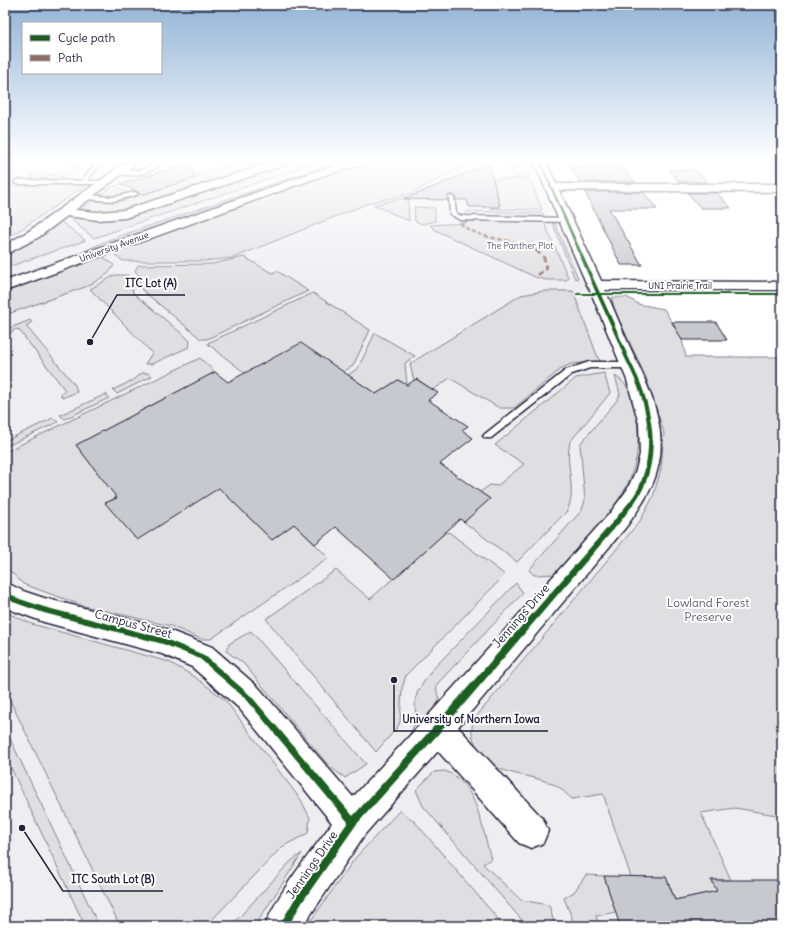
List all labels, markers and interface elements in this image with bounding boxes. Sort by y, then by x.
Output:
legend [22,22,162,74]
text: Cycle path [58,30,115,45]
text: Path [58,50,83,65]
street label: University Avenue [78,229,150,264]
park label: The Panther Plot [487,240,553,251]
callout: ITC Lot (A) [117,272,185,295]
text: ITC Lot (A) [125,276,177,291]
street label: UNI Prairie Trail [648,280,712,291]
street label: Jennings Drive [489,581,552,651]
park label: Lowland Forest Preserve [667,595,749,624]
street label: Campus Street [93,606,173,641]
callout: University of Northern Iowa [394,708,548,731]
text: University of Northern Iowa [402,712,541,727]
street label: Jennings Drive [283,828,341,902]
callout: ITC South Lot (B) [63,868,163,891]
text: ITC South Lot (B) [71,872,155,887]

